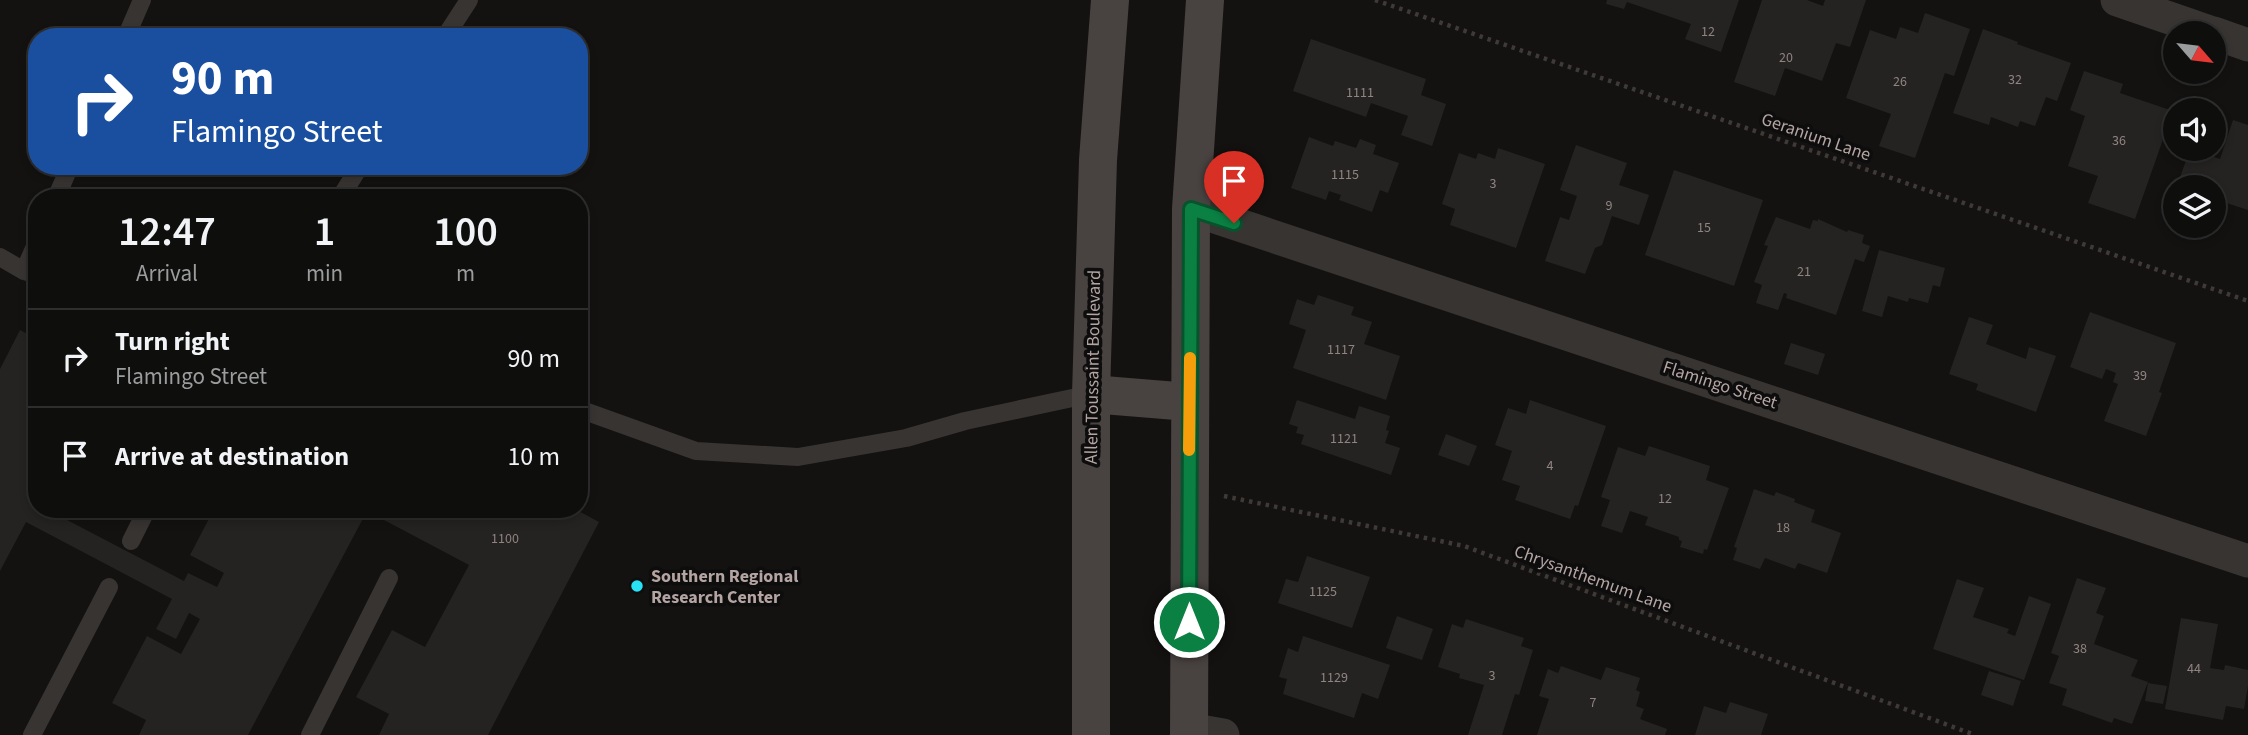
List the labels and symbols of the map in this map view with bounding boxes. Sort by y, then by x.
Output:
north arrow [2163,21,2226,84]
house number: 12 [1701,22,1715,42]
house number: 20 [1779,48,1793,68]
house number: 32 [2008,70,2022,90]
house number: 26 [1893,72,1907,92]
house number: 1111 [1346,83,1374,103]
street label: Geranium Lane [1758,107,1874,167]
house number: 36 [2112,131,2126,151]
pin [1204,151,1264,223]
house number: 1115 [1331,165,1359,185]
house number: 3 [1490,174,1497,194]
house number: 9 [1606,196,1613,216]
house number: 15 [1697,218,1711,238]
house number: 21 [1797,262,1811,282]
street label: Allen Toussaint Boulevard [1079,270,1107,464]
house number: 1117 [1327,340,1355,360]
street label: Flamingo Street [1660,355,1780,415]
house number: 39 [2133,366,2147,386]
house number: 1121 [1330,429,1358,449]
house number: 4 [1547,456,1554,476]
house number: 12 [1658,489,1672,509]
house number: 18 [1776,518,1790,538]
house number: 1100 [491,529,519,549]
street label: Chrysanthemum Lane [1511,539,1675,619]
place label: Southern Regional Research Center [651,564,798,610]
marker: Southern Regional Research Center [629,578,645,594]
house number: 1125 [1309,582,1337,602]
position arrow [1152,585,1226,659]
house number: 38 [2073,639,2087,659]
house number: 44 [2187,659,2201,679]
house number: 3 [1489,666,1496,686]
house number: 1129 [1320,668,1348,688]
house number: 7 [1590,693,1597,713]

